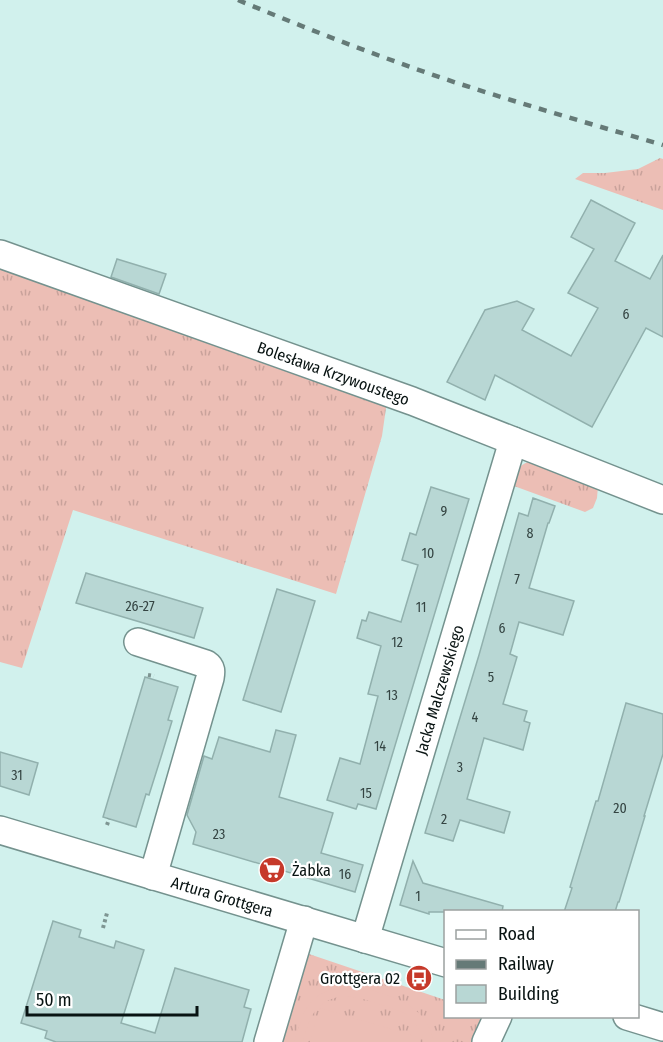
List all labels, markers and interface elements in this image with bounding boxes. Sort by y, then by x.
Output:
house number: 6 [623,306,630,323]
street label: Bolesława Krzywoustego [255,337,412,409]
house number: 9 [441,503,448,520]
house number: 8 [527,525,534,542]
house number: 10 [422,545,434,562]
house number: 7 [514,571,520,588]
house number: 26-27 [125,598,155,615]
house number: 11 [416,599,426,616]
house number: 6 [499,620,506,637]
street label: Jacka Malczewskiego [411,623,467,757]
house number: 12 [391,634,403,651]
house number: 5 [488,669,494,686]
house number: 13 [386,687,398,704]
house number: 4 [472,709,479,726]
house number: 14 [374,738,386,755]
house number: 3 [457,759,463,776]
house number: 31 [11,767,23,784]
house number: 15 [360,785,372,802]
house number: 20 [613,800,627,817]
house number: 2 [441,811,447,828]
house number: 23 [213,826,225,843]
supermarket icon: Żabka [257,855,287,885]
place label: Żabka [292,861,331,880]
house number: 16 [339,866,351,883]
street label: Artura Grottgera [169,872,276,921]
house number: 1 [415,888,421,905]
legend [444,910,639,1018]
text: Road [498,923,535,945]
text: Railway [498,953,554,975]
bus stop icon: Grottgera 02 [404,963,434,993]
place label: Grottgera 02 [320,969,400,988]
scale bar [27,979,196,1017]
text: Building [498,983,559,1005]
text: 50 m [36,989,72,1011]

